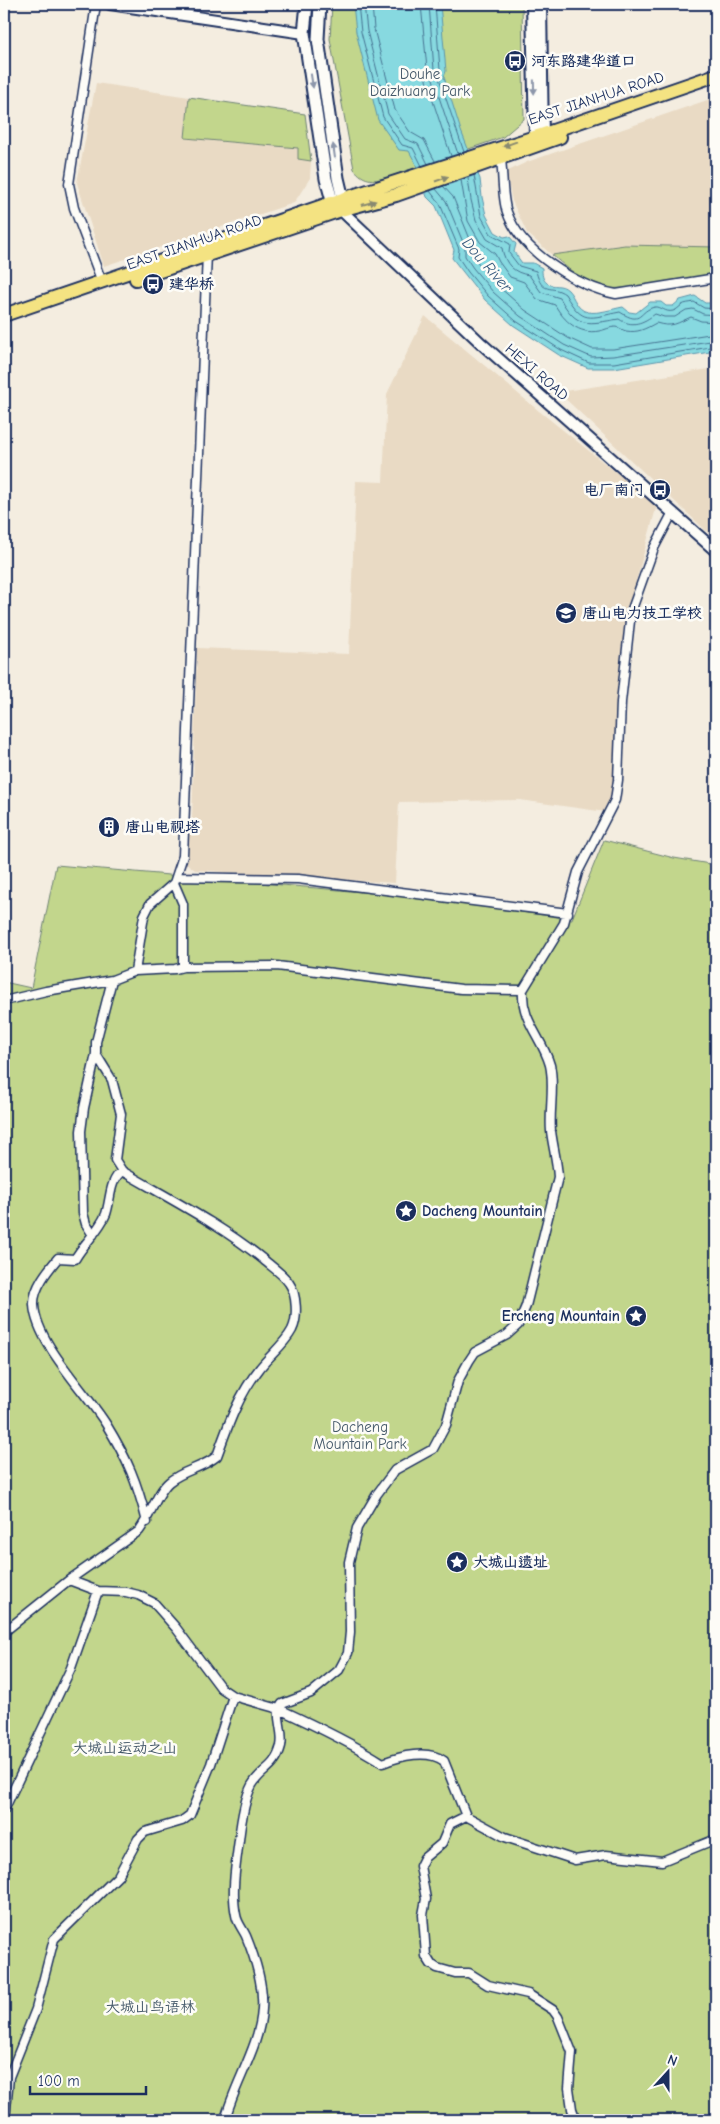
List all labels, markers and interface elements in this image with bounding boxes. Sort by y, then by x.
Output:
bus stop icon: 河东路建华道口 [503,49,527,73]
place label: 河东路建华道口 [531,52,636,70]
park label: Douhe Daizhuang Park [370,65,471,100]
street label: EAST JIANHUA ROAD [526,68,666,128]
one-way arrow [308,74,316,90]
one-way arrow [530,80,538,96]
one-way arrow [503,141,518,148]
one-way arrow [330,143,338,159]
one-way arrow [435,175,450,182]
one-way arrow [361,198,376,206]
street label: EAST JIANHUA ROAD [124,210,264,274]
water label: Dou River [458,234,516,296]
bus stop icon: 建华桥 [141,272,165,296]
place label: 建华桥 [169,275,214,293]
street label: HEXI ROAD [502,340,572,404]
bus stop icon: 电厂南门 [648,478,672,502]
place label: 电厂南门 [584,481,644,499]
school or university icon: 唐山电力技工学校 [554,601,578,625]
place label: 唐山电力技工学校 [582,604,702,622]
building icon: 唐山电视塔 [97,815,121,839]
place label: 唐山电视塔 [125,818,200,836]
place icon: Dacheng Mountain [394,1199,418,1223]
place label: Dacheng Mountain [422,1202,543,1220]
place icon: Ercheng Mountain [624,1304,648,1328]
place label: Ercheng Mountain [502,1307,620,1325]
park label: Dacheng Mountain Park [313,1418,407,1453]
place icon: 大城山遗址 [445,1550,469,1574]
place label: 大城山遗址 [473,1553,548,1571]
park label: 大城山运动之山 [72,1739,178,1757]
park label: 大城山鸟语林 [105,1998,195,2016]
north arrow [642,2046,692,2096]
text: N [665,2051,680,2070]
scale bar [30,2064,146,2096]
text: 100 m [38,2072,80,2090]

